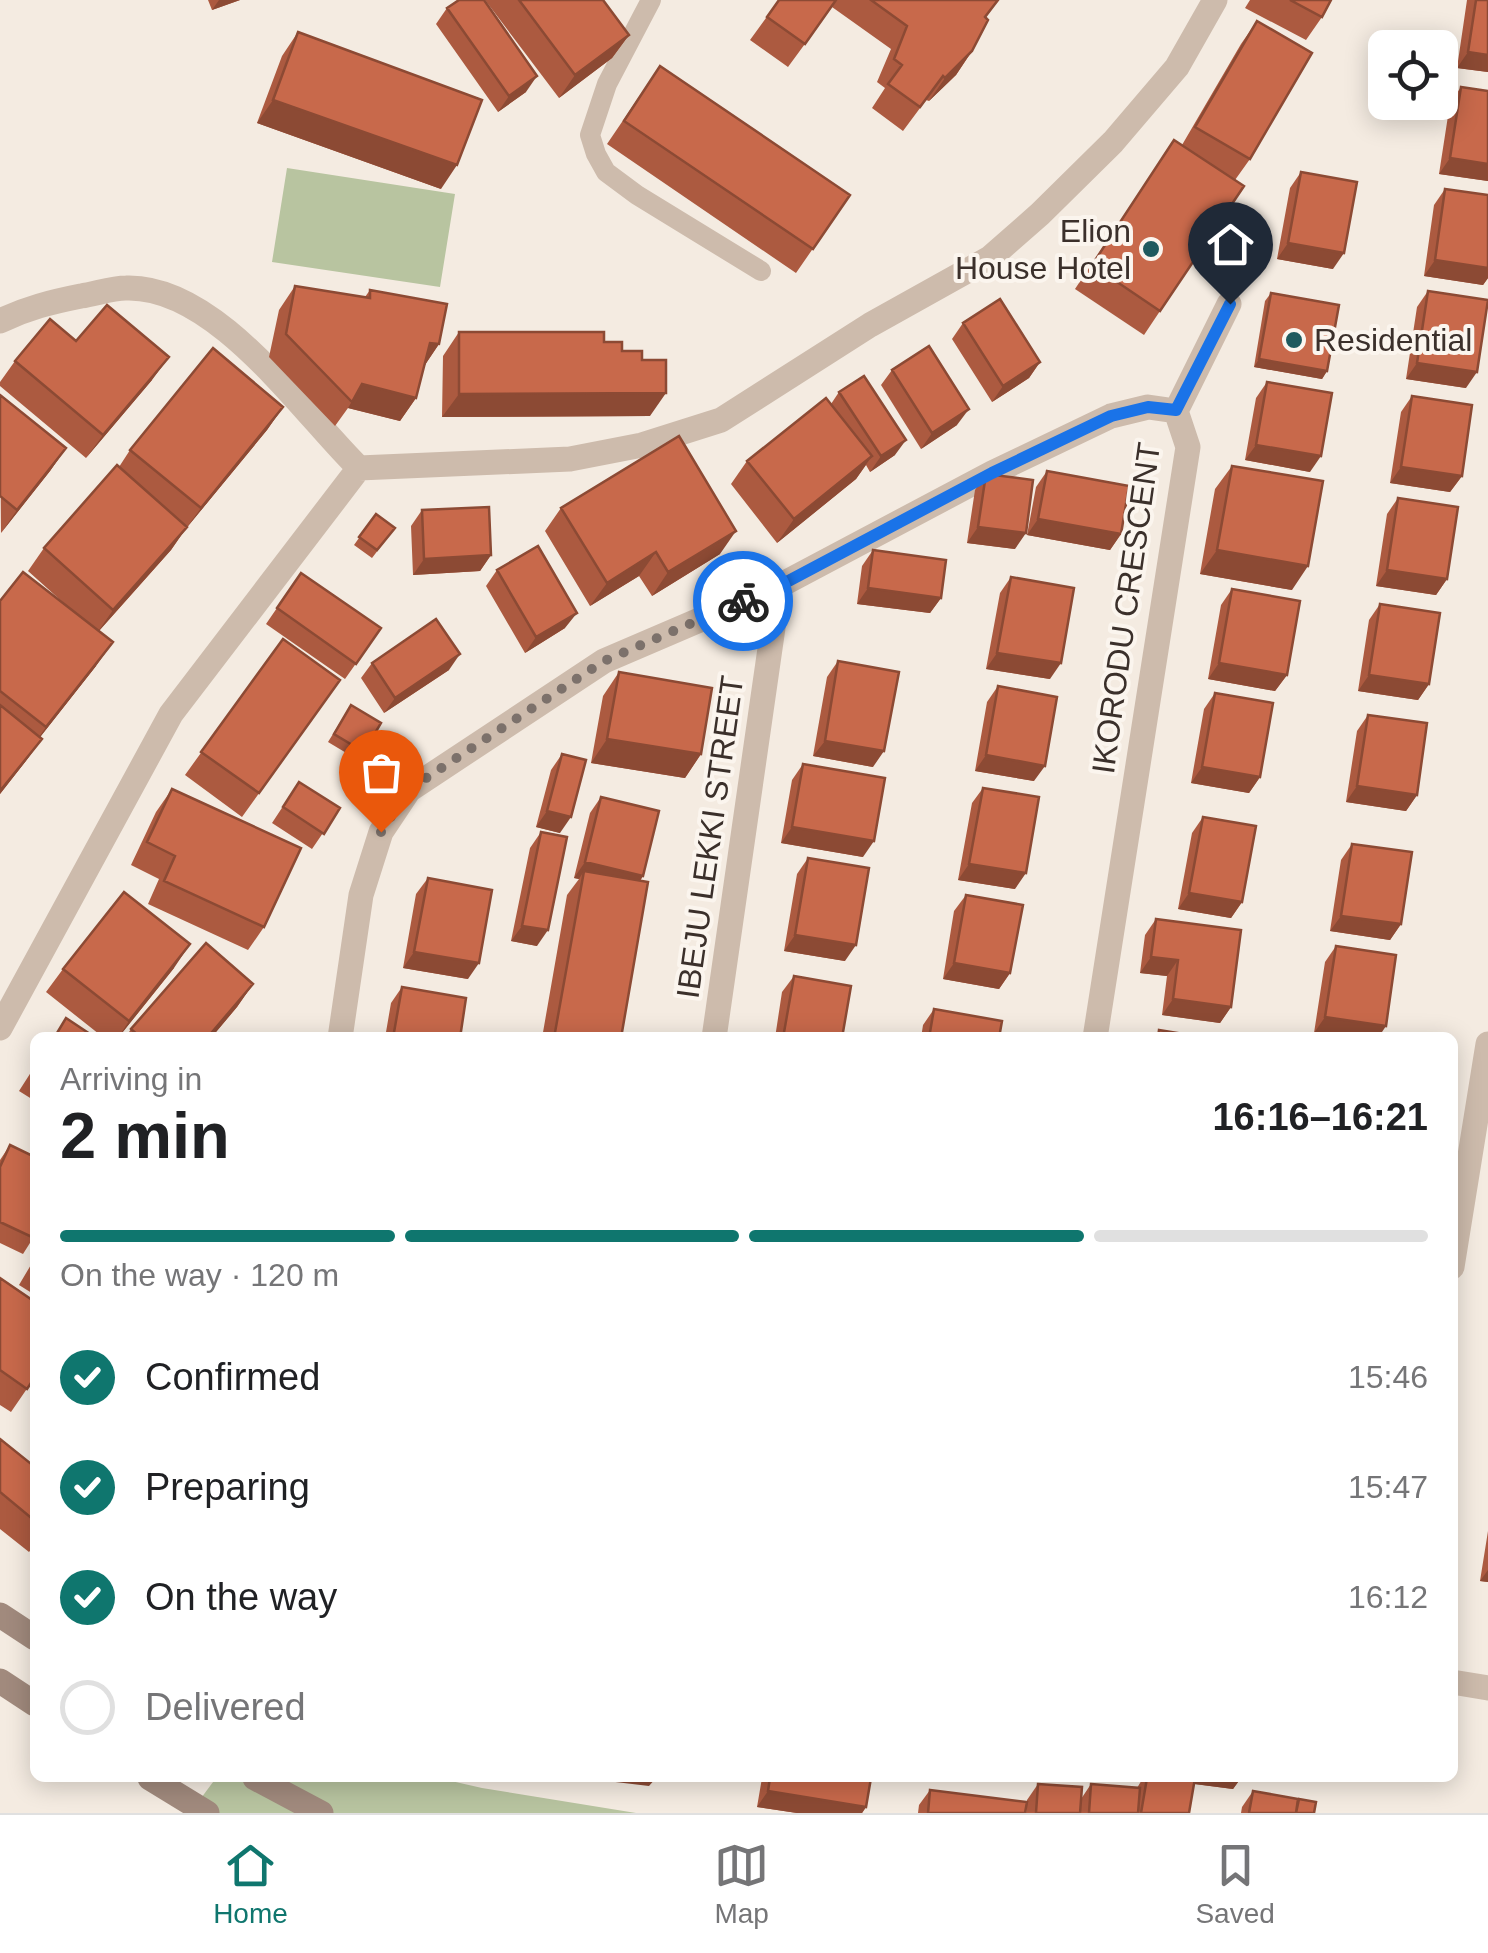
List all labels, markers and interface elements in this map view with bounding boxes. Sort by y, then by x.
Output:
map controls [1368,30,1458,120]
button: locate [1368,30,1458,120]
pin [1188,202,1273,305]
place label: Elion House Hotel [955,213,1131,286]
icon: home [1203,217,1258,272]
marker: Elion House Hotel [1140,238,1162,260]
place label: Residential [1314,322,1472,358]
marker: Residential [1283,329,1305,351]
street label: IKORODU CRESCENT [1085,440,1167,776]
courier [693,551,793,651]
icon: bike [716,574,771,629]
street label: IBEJU LEKKI STREET [670,673,750,1001]
pin [339,730,424,833]
icon: bag [354,745,409,800]
text: Arriving in [60,1061,202,1097]
text: 16:16–16:21 [1212,1096,1428,1138]
text: 2 min [60,1099,230,1172]
text: On the way · 120 m [60,1257,339,1293]
icon: check [60,1350,115,1405]
text: Confirmed [145,1356,320,1398]
text: 15:46 [1348,1359,1428,1395]
icon: check [60,1460,115,1515]
text: Preparing [145,1466,310,1508]
text: 15:47 [1348,1469,1428,1505]
icon: check [60,1570,115,1625]
text: On the way [145,1576,337,1618]
text: 16:12 [1348,1579,1428,1615]
text: Delivered [145,1686,306,1728]
tab: Home [213,1838,288,1930]
tab: Map [714,1838,769,1930]
tab: Saved [1195,1838,1275,1930]

